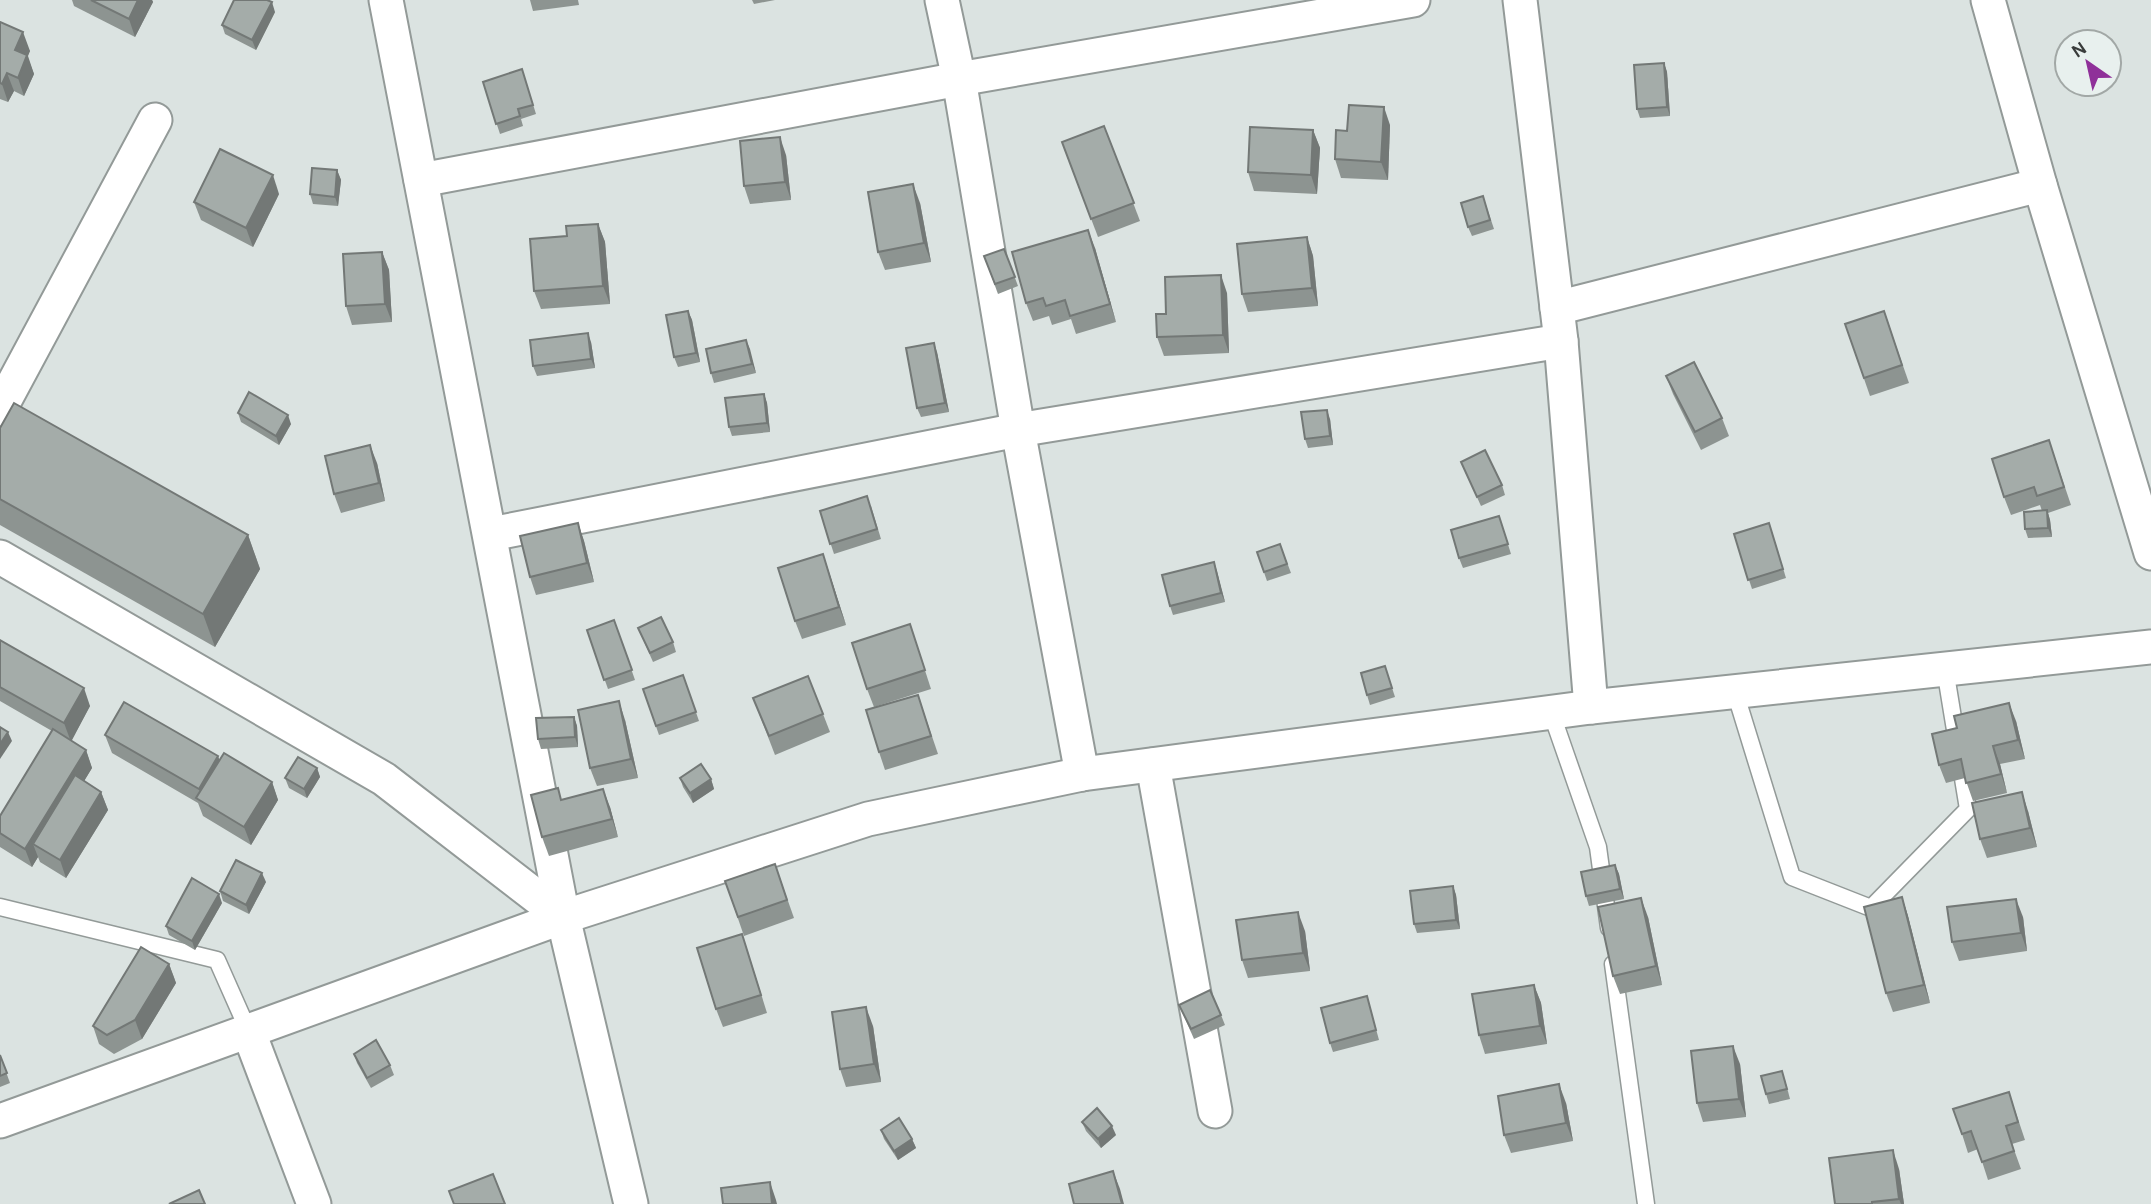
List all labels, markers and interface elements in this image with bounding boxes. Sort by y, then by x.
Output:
north arrow [2053,28,2123,98]
text: N [2067,37,2091,63]

